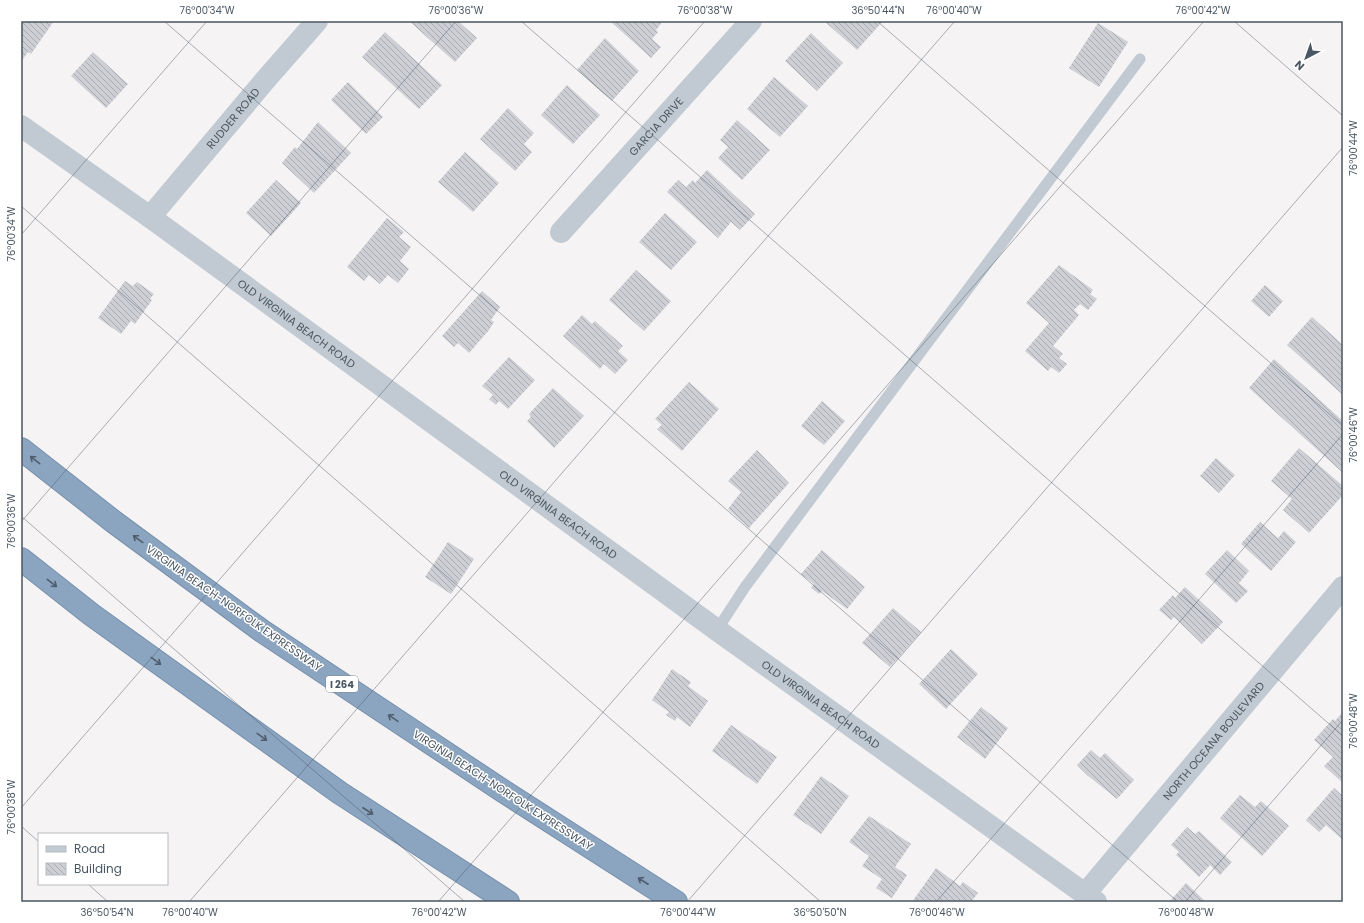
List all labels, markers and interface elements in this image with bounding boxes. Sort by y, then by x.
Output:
text: 76°00'34"W [180,3,235,18]
text: 76°00'36"W [429,3,484,18]
text: 76°00'38"W [678,3,733,18]
text: 36°50'44"N [851,3,905,18]
text: 76°00'40"W [926,3,982,18]
text: 76°00'42"W [1176,3,1231,18]
north arrow [1286,38,1326,78]
text: N [1291,57,1308,74]
street label: RUDDER ROAD [203,84,264,152]
street label: GARCIA DRIVE [625,93,687,160]
text: 76°00'44"W [1346,120,1361,176]
text: 76°00'34"W [4,206,19,261]
street label: OLD VIRGINIA BEACH ROAD [234,275,359,372]
text: 76°00'46"W [1346,407,1361,463]
one-way arrow [29,455,40,464]
street label: OLD VIRGINIA BEACH ROAD [496,466,621,563]
text: 76°00'36"W [4,493,19,548]
one-way arrow [132,535,143,543]
street label: VIRGINIA BEACH-NORFOLK EXPRESSWAY [143,541,325,675]
one-way arrow [46,579,57,588]
street label: OLD VIRGINIA BEACH ROAD [758,656,883,753]
one-way arrow [150,657,161,665]
road number: I 264 [326,676,358,692]
street label: NORTH OCEANA BOULEVARD [1159,678,1268,804]
text: 76°00'48"W [1346,693,1361,749]
one-way arrow [388,714,399,722]
street label: VIRGINIA BEACH-NORFOLK EXPRESSWAY [410,726,596,854]
one-way arrow [256,733,267,741]
text: 76°00'38"W [4,779,19,834]
one-way arrow [362,807,373,815]
legend [38,833,168,885]
text: Road [74,840,105,857]
text: Building [74,860,122,877]
one-way arrow [638,877,649,885]
text: 36°50'54"N [80,905,134,920]
text: 76°00'40"W [162,905,218,920]
text: 76°00'42"W [412,905,467,920]
text: 76°00'44"W [660,905,716,920]
text: 36°50'50"N [794,905,847,920]
text: 76°00'46"W [909,905,965,920]
text: 76°00'48"W [1158,905,1214,920]

